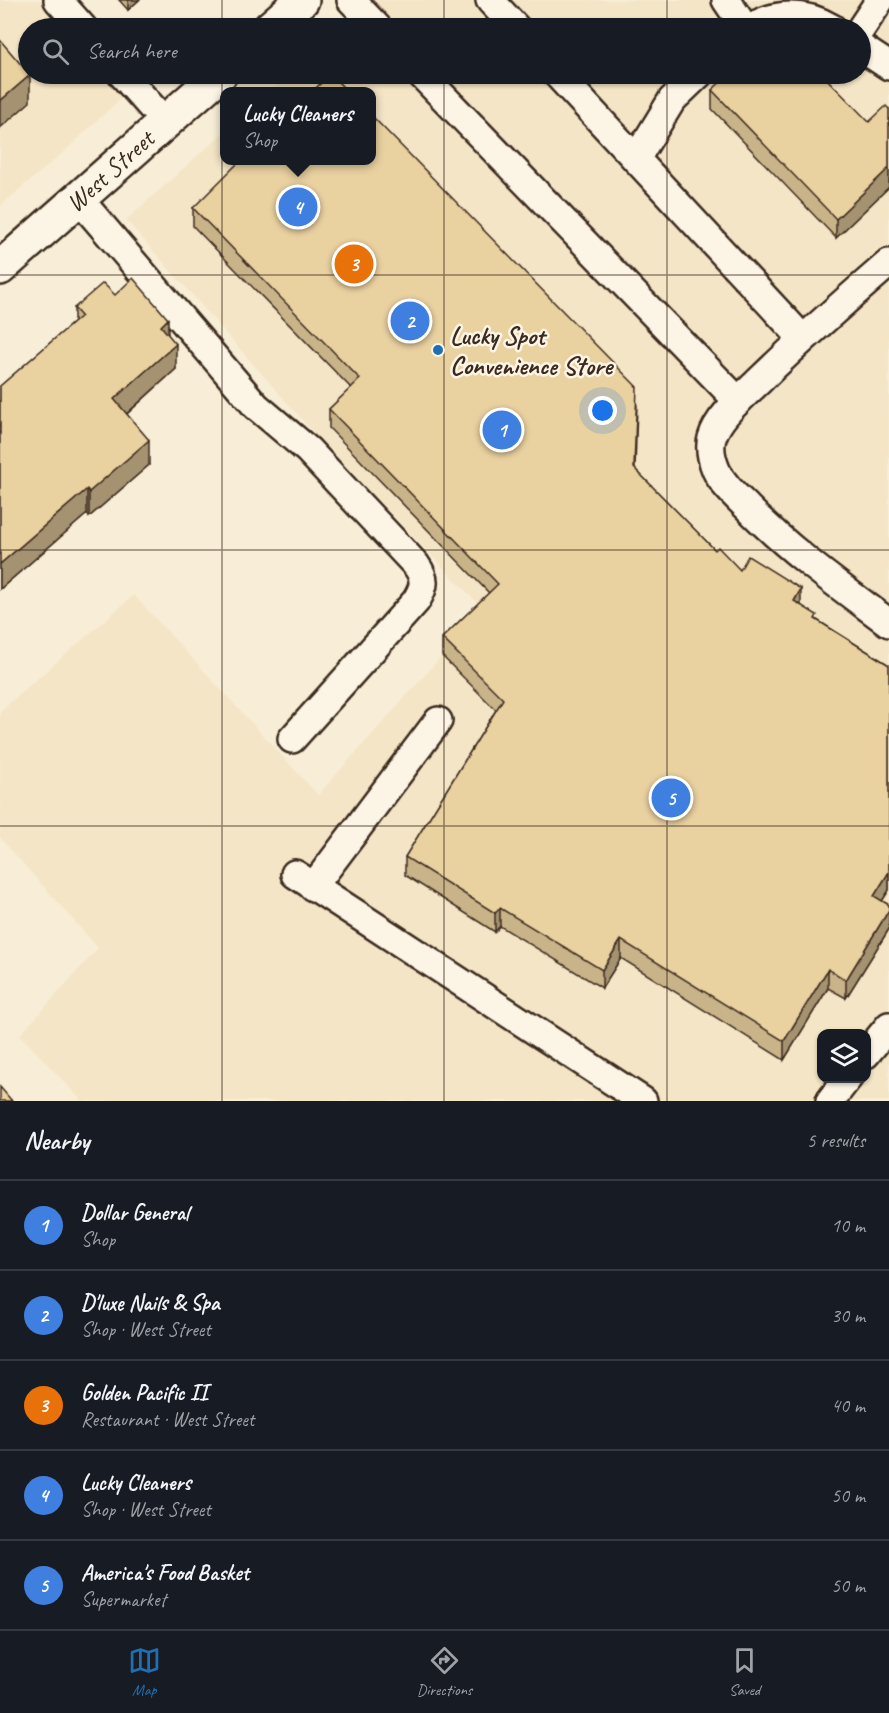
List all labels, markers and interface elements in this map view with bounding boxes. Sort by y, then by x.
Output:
search box [18,18,871,84]
icon: search [39,35,72,68]
text: Search here [87,37,177,65]
popup [220,87,376,165]
text: Lucky Cleaners [243,100,353,128]
street label: West Street [59,121,163,219]
text: Shop [243,128,277,153]
pin: 4 [278,184,318,230]
pin: 3 [334,242,374,286]
pin: 2 [390,298,430,344]
place label: Lucky Spot Convenience Store [450,319,614,382]
marker: Lucky Spot Convenience Store [431,343,445,357]
your location [588,396,617,425]
pin: 1 [482,408,522,452]
pin: 5 [652,776,690,820]
map controls [817,1029,871,1083]
button: layers [817,1029,871,1083]
text: Nearby [24,1124,89,1157]
text: 5 results [806,1128,865,1153]
text: Dollar General [81,1199,189,1227]
text: 1 [39,1213,48,1238]
text: 10 m [831,1213,865,1238]
text: Shop [81,1227,115,1252]
text: D'luxe Nails & Spa [81,1289,220,1317]
text: 2 [39,1303,48,1328]
text: 30 m [831,1303,865,1328]
text: Shop · West Street [81,1317,211,1342]
text: Golden Pacific II [81,1379,208,1407]
text: 3 [39,1393,48,1418]
text: 40 m [831,1393,865,1418]
text: Restaurant · West Street [81,1407,254,1432]
text: Lucky Cleaners [81,1469,191,1497]
text: 4 [39,1483,48,1508]
text: 50 m [831,1483,865,1508]
text: Shop · West Street [81,1497,211,1522]
text: America's Food Basket [81,1559,249,1587]
text: 5 [39,1573,48,1598]
text: 50 m [831,1573,865,1598]
text: Supermarket [81,1587,166,1612]
tab: Map [128,1644,161,1700]
tab: Directions [417,1644,472,1700]
tab: Saved [728,1644,761,1700]

